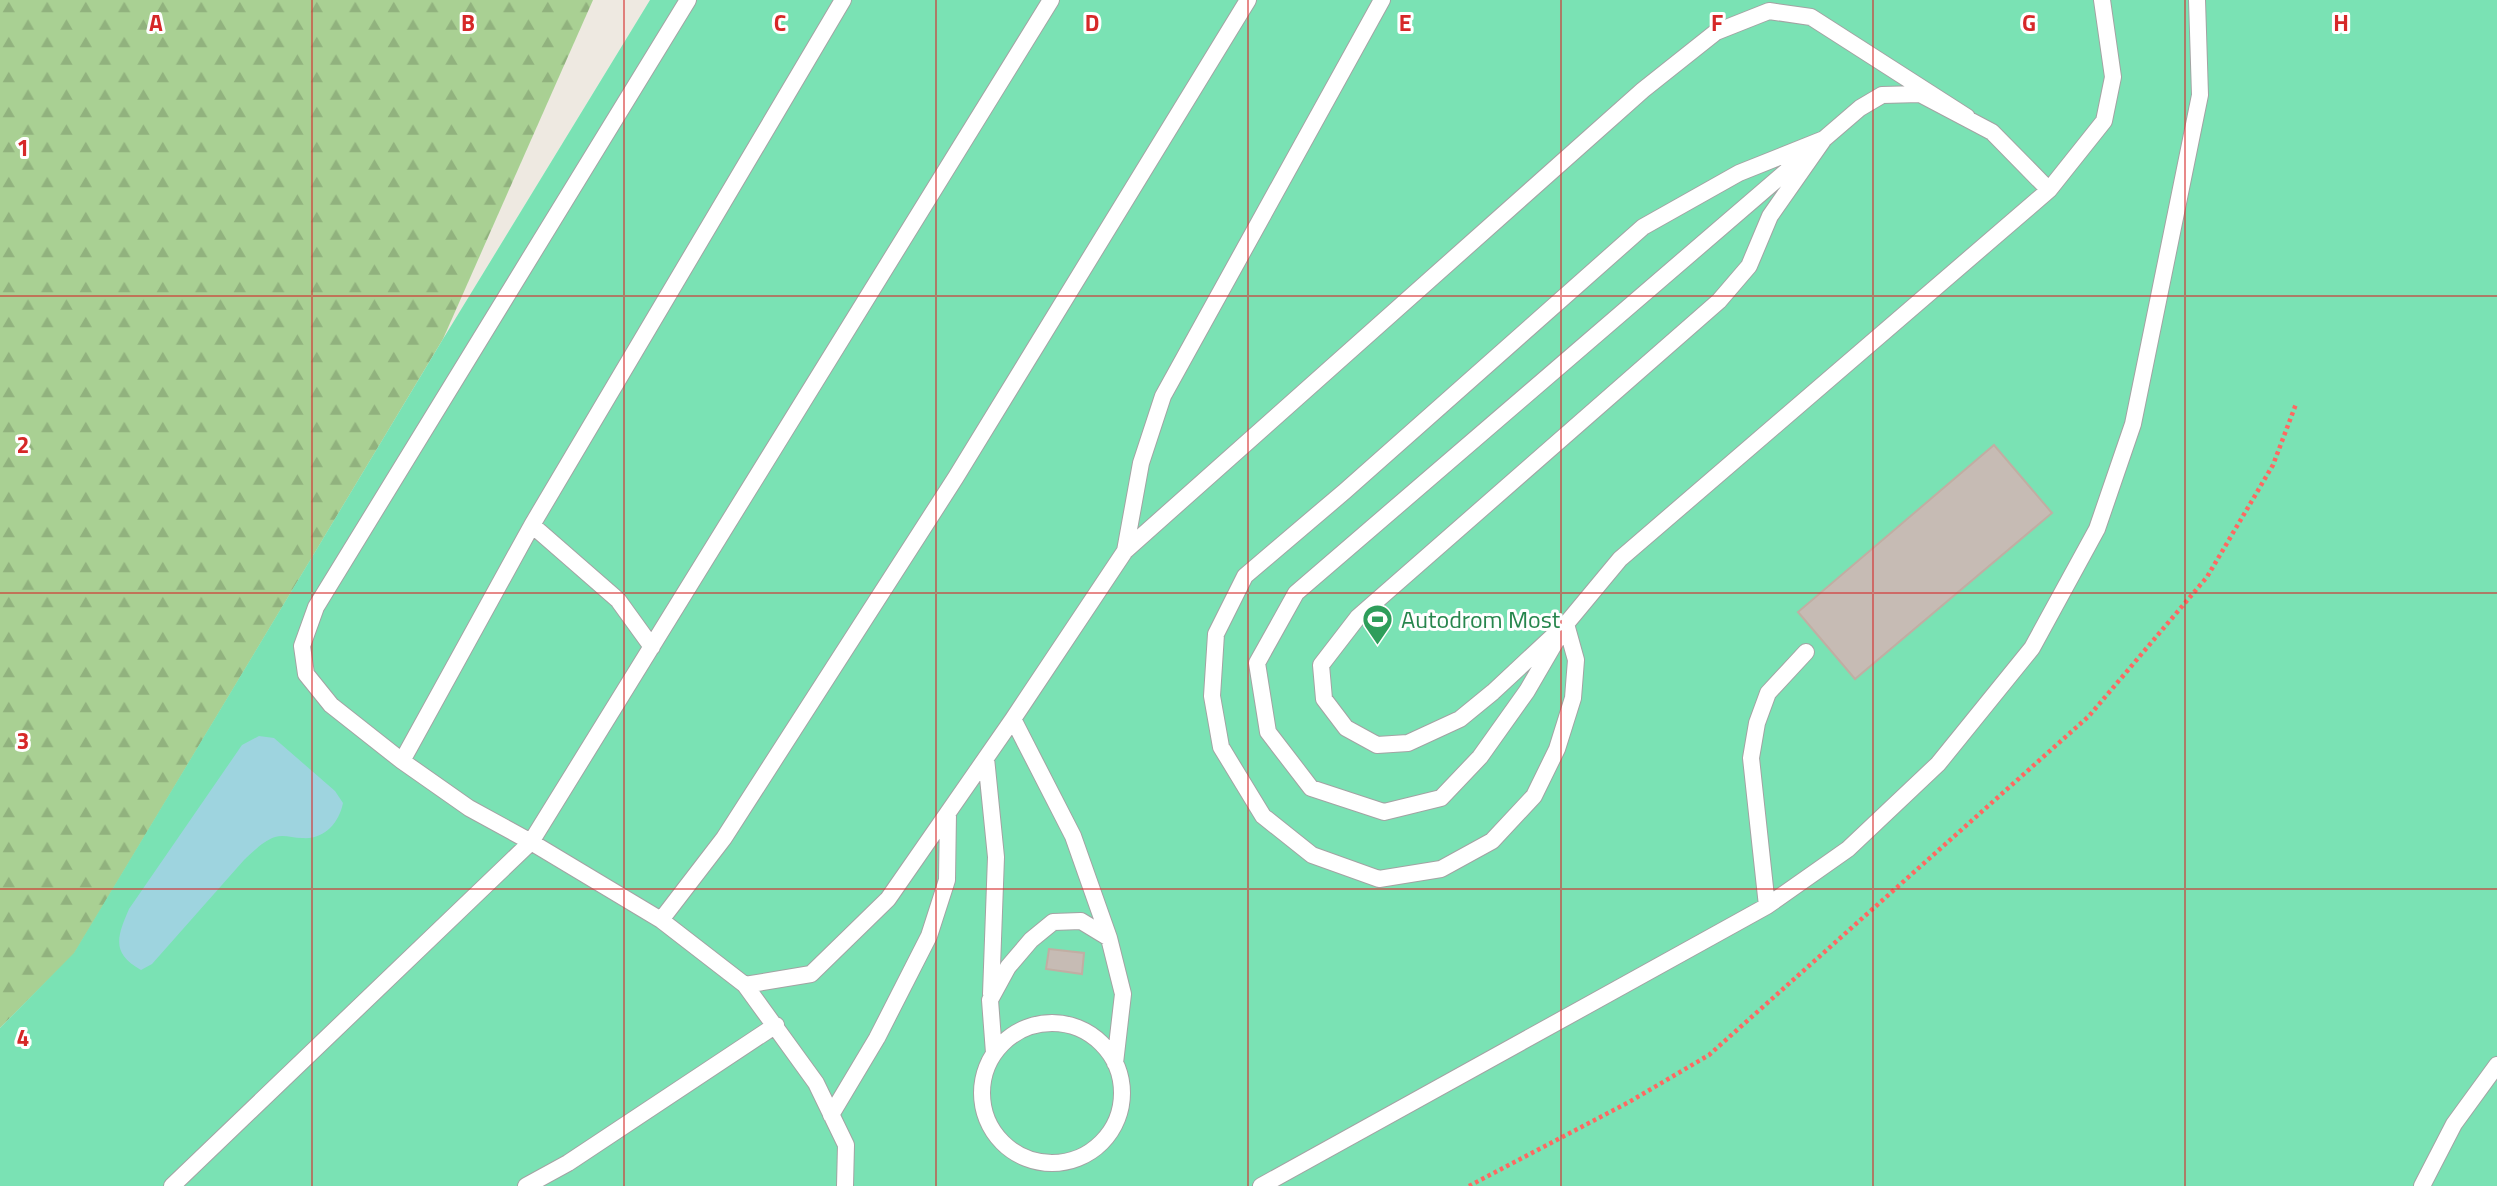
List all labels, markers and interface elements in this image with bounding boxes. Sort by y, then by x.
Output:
text: A [149,5,163,40]
text: B [461,5,475,40]
text: C [774,5,786,40]
text: D [1085,5,1099,40]
text: E [1399,5,1411,40]
text: F [1711,5,1723,40]
text: G [2022,5,2036,40]
text: H [2333,5,2349,40]
text: 1 [17,130,29,165]
text: 2 [17,427,29,462]
place label: Autodrom Most [1401,601,1561,637]
sports icon: Autodrom Most [1361,602,1395,646]
text: 3 [17,723,29,758]
text: 4 [17,1020,29,1055]

